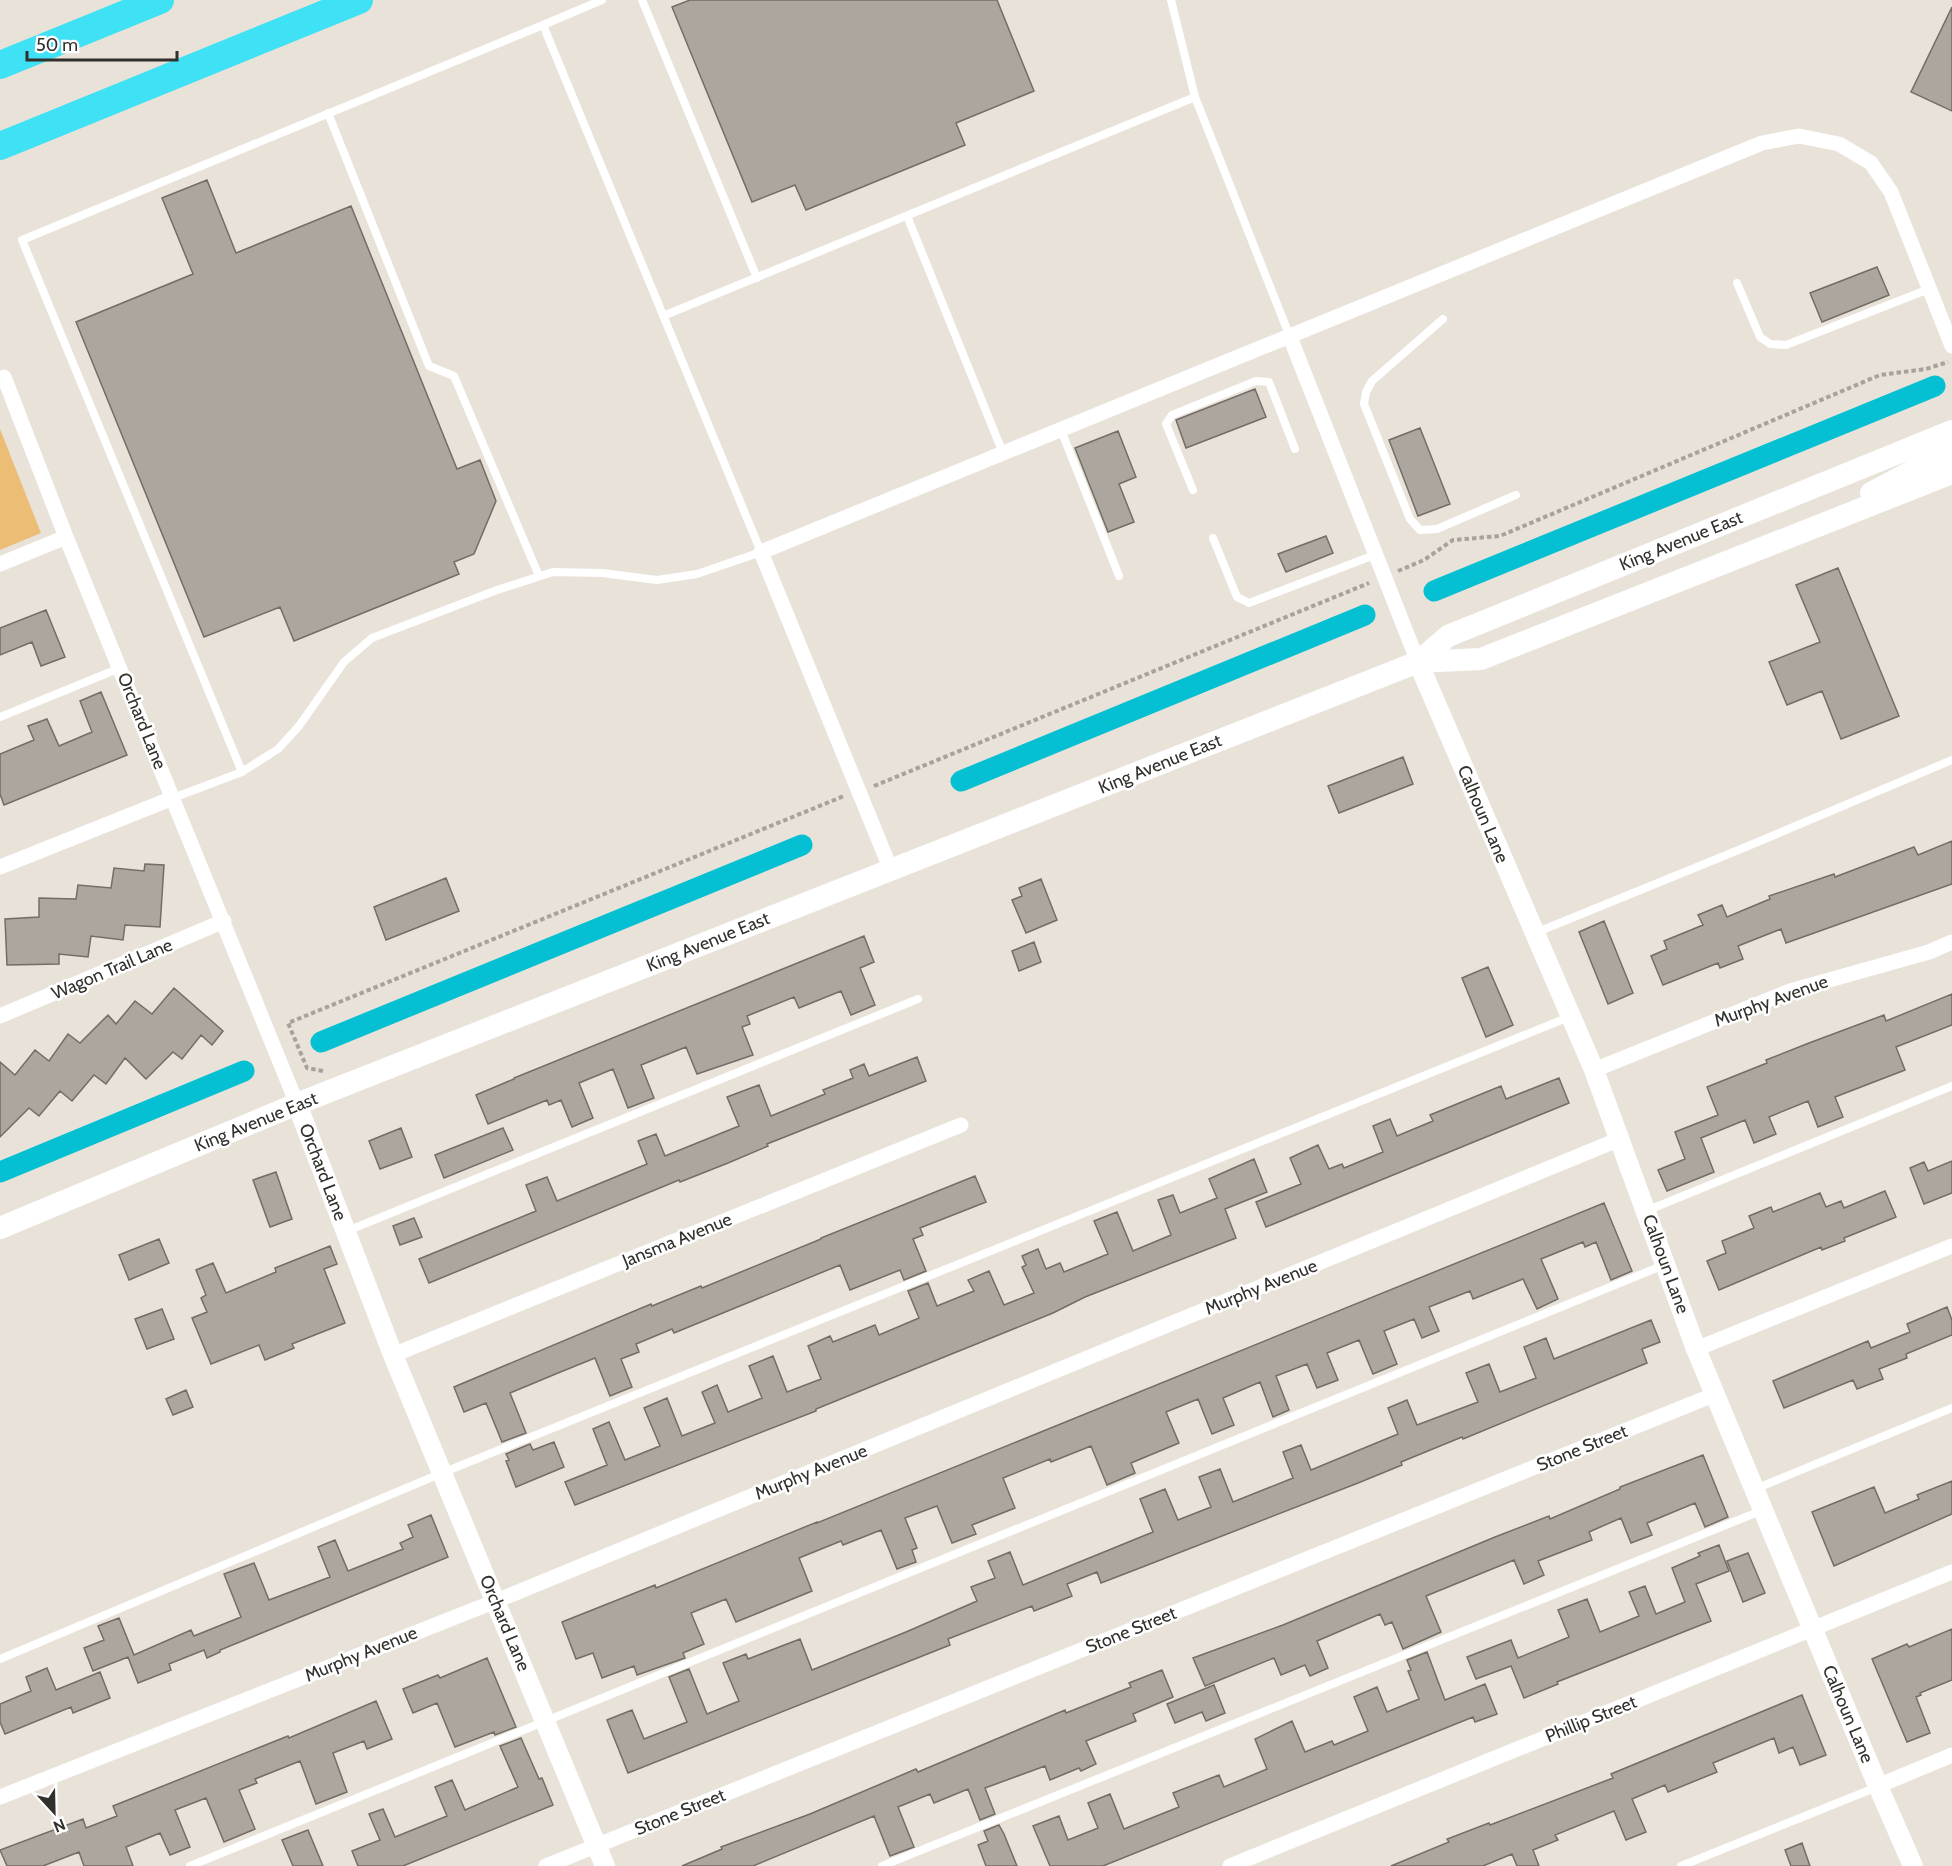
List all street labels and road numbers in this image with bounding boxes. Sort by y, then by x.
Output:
street label: King Avenue East [1616,506,1746,576]
street label: Orchard Lane [113,670,171,772]
street label: King Avenue East [1095,729,1225,799]
street label: Calhoun Lane [1453,762,1513,866]
street label: King Avenue East [643,907,773,977]
street label: Wagon Trail Lane [48,934,176,1004]
street label: Murphy Avenue [1711,970,1831,1032]
street label: King Avenue East [191,1087,321,1157]
street label: Orchard Lane [294,1120,352,1224]
street label: Jansma Avenue [618,1208,735,1272]
street label: Calhoun Lane [1638,1211,1694,1317]
street label: Murphy Avenue [1202,1254,1320,1320]
street label: Stone Street [1533,1420,1631,1476]
street label: Murphy Avenue [752,1439,870,1505]
street label: Orchard Lane [475,1572,535,1674]
street label: Stone Street [1082,1602,1180,1658]
street label: Murphy Avenue [302,1621,420,1687]
street label: Calhoun Lane [1818,1662,1878,1766]
street label: Phillip Street [1542,1691,1640,1747]
street label: Stone Street [631,1784,729,1840]

